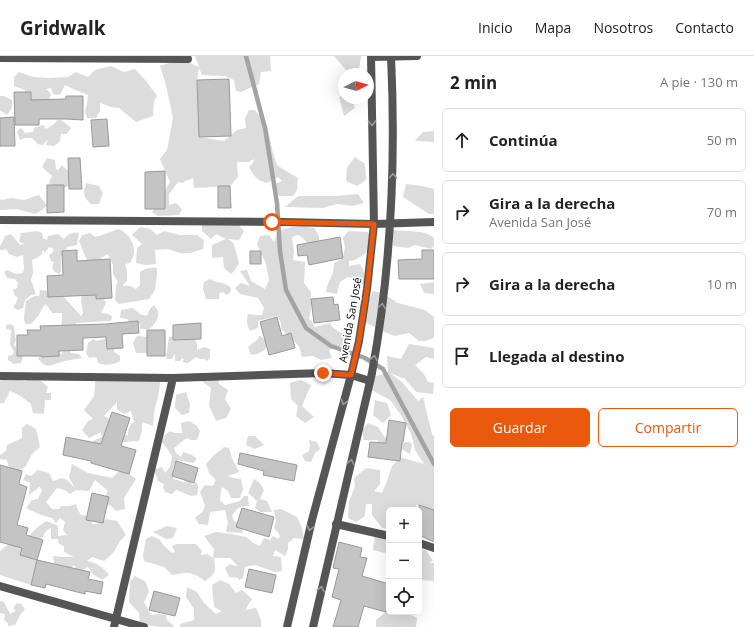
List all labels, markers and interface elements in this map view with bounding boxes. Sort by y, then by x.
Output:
text: Gridwalk [20,15,106,41]
text: Inicio [478,18,513,37]
text: Mapa [535,18,571,37]
text: Nosotros [593,18,653,37]
text: Contacto [675,18,734,37]
north arrow [338,68,374,104]
text: 2 min [450,71,497,94]
text: A pie · 130 m [660,73,738,91]
one-way arrow [368,120,376,126]
icon: ahead [451,129,473,151]
text: Continúa [489,130,558,150]
text: 50 m [707,131,737,149]
one-way arrow [388,173,397,179]
text: Gira a la derecha [489,193,615,213]
icon: right [451,201,473,223]
text: 70 m [707,203,737,221]
route start [263,213,281,231]
text: Avenida San José [489,213,591,231]
icon: right [451,273,473,295]
text: Gira a la derecha [489,274,615,294]
text: 10 m [707,275,737,293]
street label: Avenida San José [335,276,364,364]
one-way arrow [377,303,386,309]
icon: arrive [451,345,473,367]
text: Llegada al destino [489,346,624,366]
one-way arrow [370,355,378,362]
route end [314,364,332,382]
one-way arrow [340,399,348,406]
button: Guardar [450,408,590,447]
button: Compartir [598,408,738,447]
one-way arrow [346,459,354,465]
map controls [386,507,422,615]
button: + [386,507,422,543]
one-way arrow [306,525,314,531]
button: − [386,543,422,579]
button: locate [386,579,422,615]
one-way arrow [317,586,325,592]

